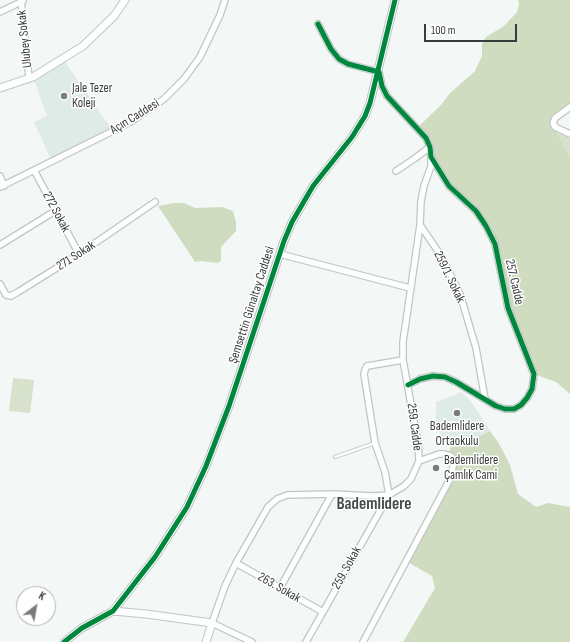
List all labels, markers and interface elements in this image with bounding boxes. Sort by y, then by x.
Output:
street label: Ulubey Sokak [14,9,36,69]
scale bar [426,16,519,42]
text: 100 m [431,23,456,38]
place label: Jale Tezer Koleji [72,81,112,112]
marker: Jale Tezer Koleji [59,91,69,101]
street label: Açın Caddesi [107,96,163,138]
street label: 272 Sokak [39,189,73,235]
street label: 271 Sokak [54,238,98,274]
street label: Şemsettin Günaltay Caddesi [226,245,278,365]
street label: 259/1. Sokak [430,249,468,305]
street label: 257. Cadde [501,258,527,306]
street label: 259. Cadde [403,402,425,452]
marker: Bademlidere Ortaokulu [452,408,462,418]
place label: Bademlidere Ortaokulu [430,419,484,450]
place label: Bademlidere Çamlık Cami [444,453,498,484]
marker: Bademlidere Çamlık Cami [431,463,441,473]
district label: Bademlidere [336,495,412,515]
street label: 259. Sokak [329,544,365,592]
street label: 263. Sokak [255,570,303,606]
north arrow [16,586,56,626]
text: K [36,589,48,603]

